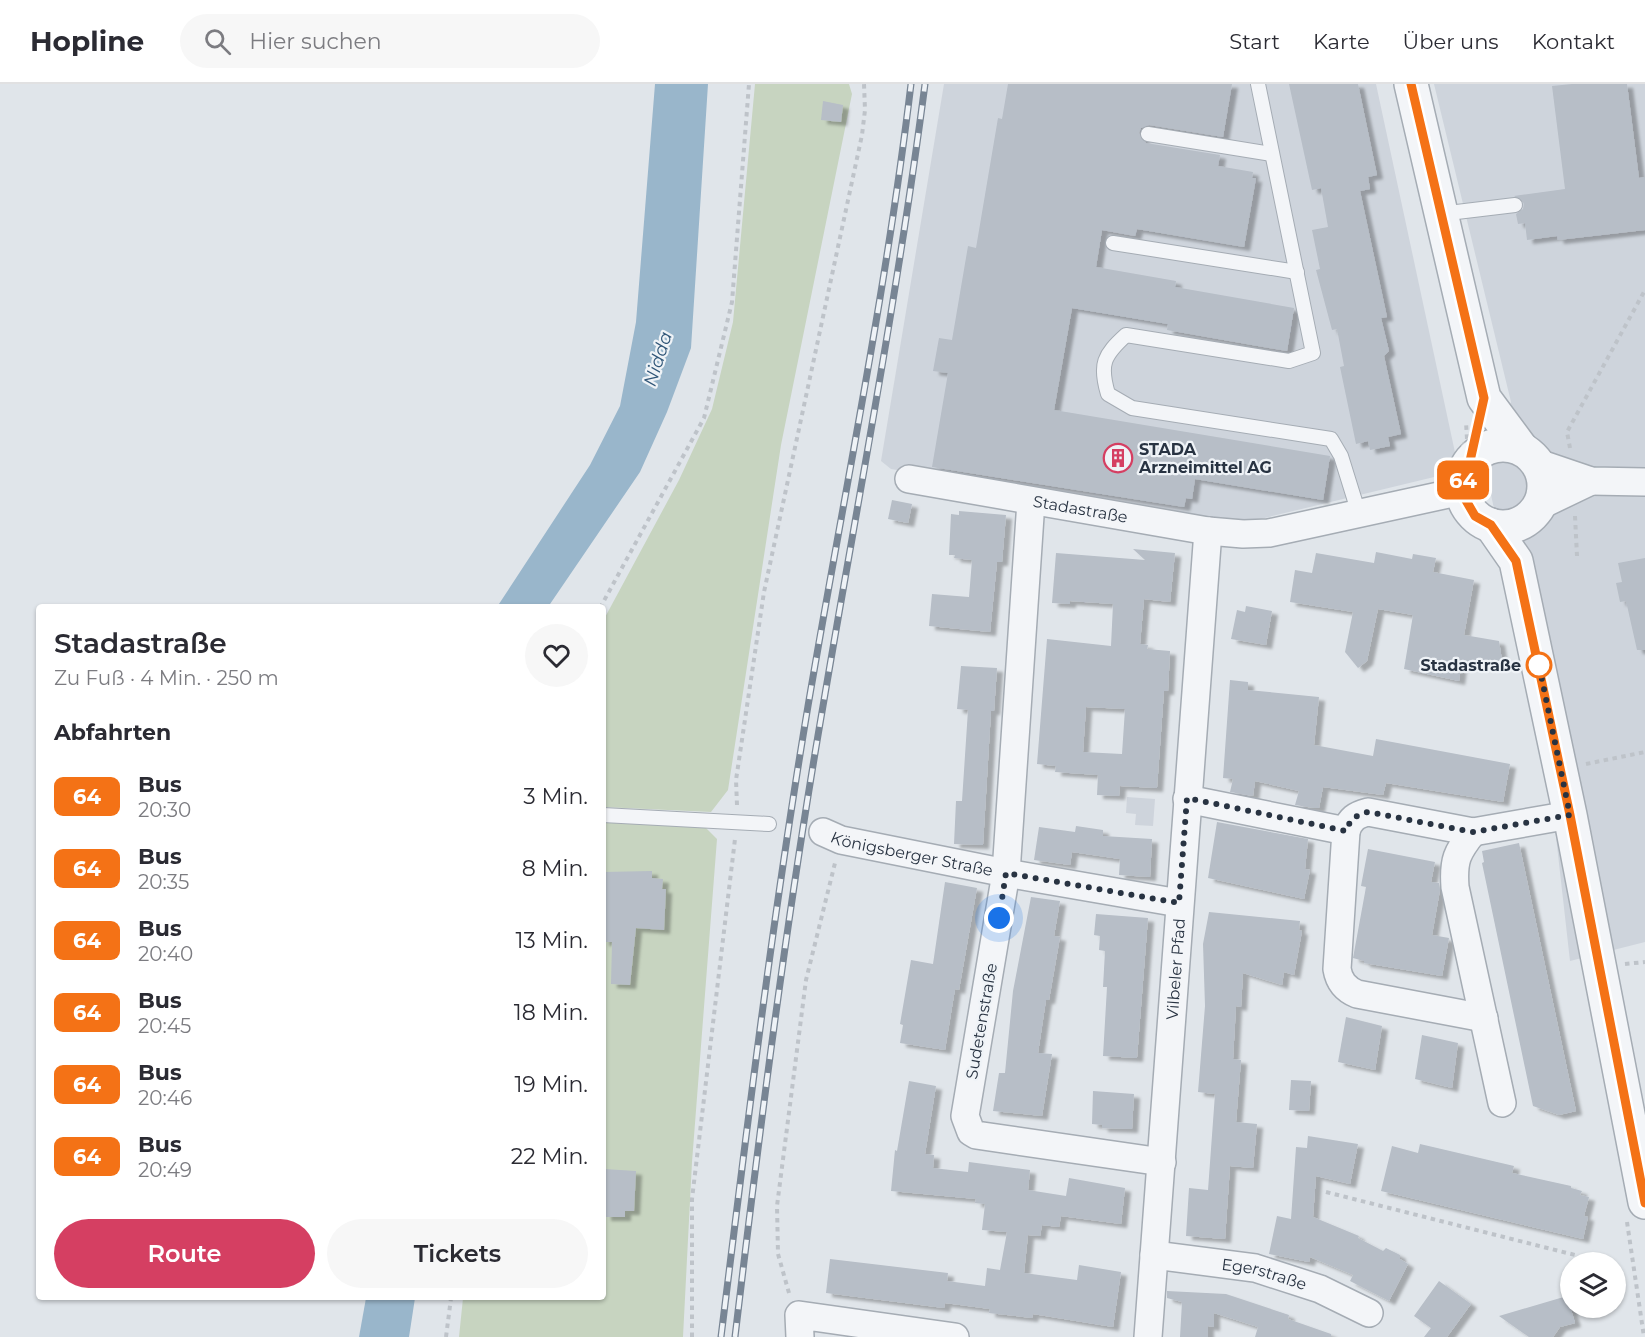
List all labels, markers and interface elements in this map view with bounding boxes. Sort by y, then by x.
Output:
search box [180,14,600,68]
text: Hopline [30,24,144,58]
icon: search [201,25,234,58]
text: Hier suchen [249,28,382,55]
text: Start [1229,29,1280,54]
text: Karte [1313,29,1370,54]
text: Über uns [1403,29,1499,54]
text: Kontakt [1532,29,1615,54]
water label: Nidda [639,329,677,389]
place label: STADA Arzneimittel AG [1138,440,1272,477]
building icon: STADA Arzneimittel AG [1102,442,1134,474]
line badge: 64 [1436,460,1490,500]
text: 64 [1449,468,1477,493]
street label: Stadastraße [1032,492,1129,527]
button: heart [525,624,588,687]
text: Stadastraße [54,626,227,660]
marker: Stadastraße [1526,652,1552,678]
place label: Stadastraße [1420,656,1521,675]
text: Zu Fuß · 4 Min. · 250 m [54,666,279,690]
text: Abfahrten [54,719,171,746]
text: Bus [138,771,182,798]
text: 3 Min. [523,783,588,810]
text: 64 [73,784,101,809]
text: 20:30 [138,798,191,822]
street label: Königsberger Straße [828,828,995,880]
text: Bus [138,843,182,870]
text: 8 Min. [522,855,588,882]
text: 64 [73,856,101,881]
text: 20:35 [138,870,189,894]
your location [984,903,1014,933]
text: Bus [138,915,182,942]
street label: Vilbeler Pfad [1163,918,1189,1020]
text: 13 Min. [515,927,588,954]
text: 64 [73,928,101,953]
text: 20:40 [138,942,193,966]
street label: Sudetenstraße [962,962,1001,1081]
text: Bus [138,987,182,1014]
text: 18 Min. [514,999,588,1026]
text: 64 [73,1000,101,1025]
text: 20:45 [138,1014,191,1038]
text: Bus [138,1059,182,1086]
text: 19 Min. [514,1071,588,1098]
text: 64 [73,1072,101,1097]
text: 20:46 [138,1086,192,1110]
text: Bus [138,1131,182,1158]
text: 22 Min. [511,1143,588,1170]
text: 64 [73,1144,101,1169]
text: 20:49 [138,1158,192,1182]
button: Route [54,1219,315,1288]
button: Tickets [327,1219,588,1288]
map controls [1560,1252,1626,1318]
button: layers [1560,1252,1626,1318]
street label: Egerstraße [1220,1255,1309,1294]

